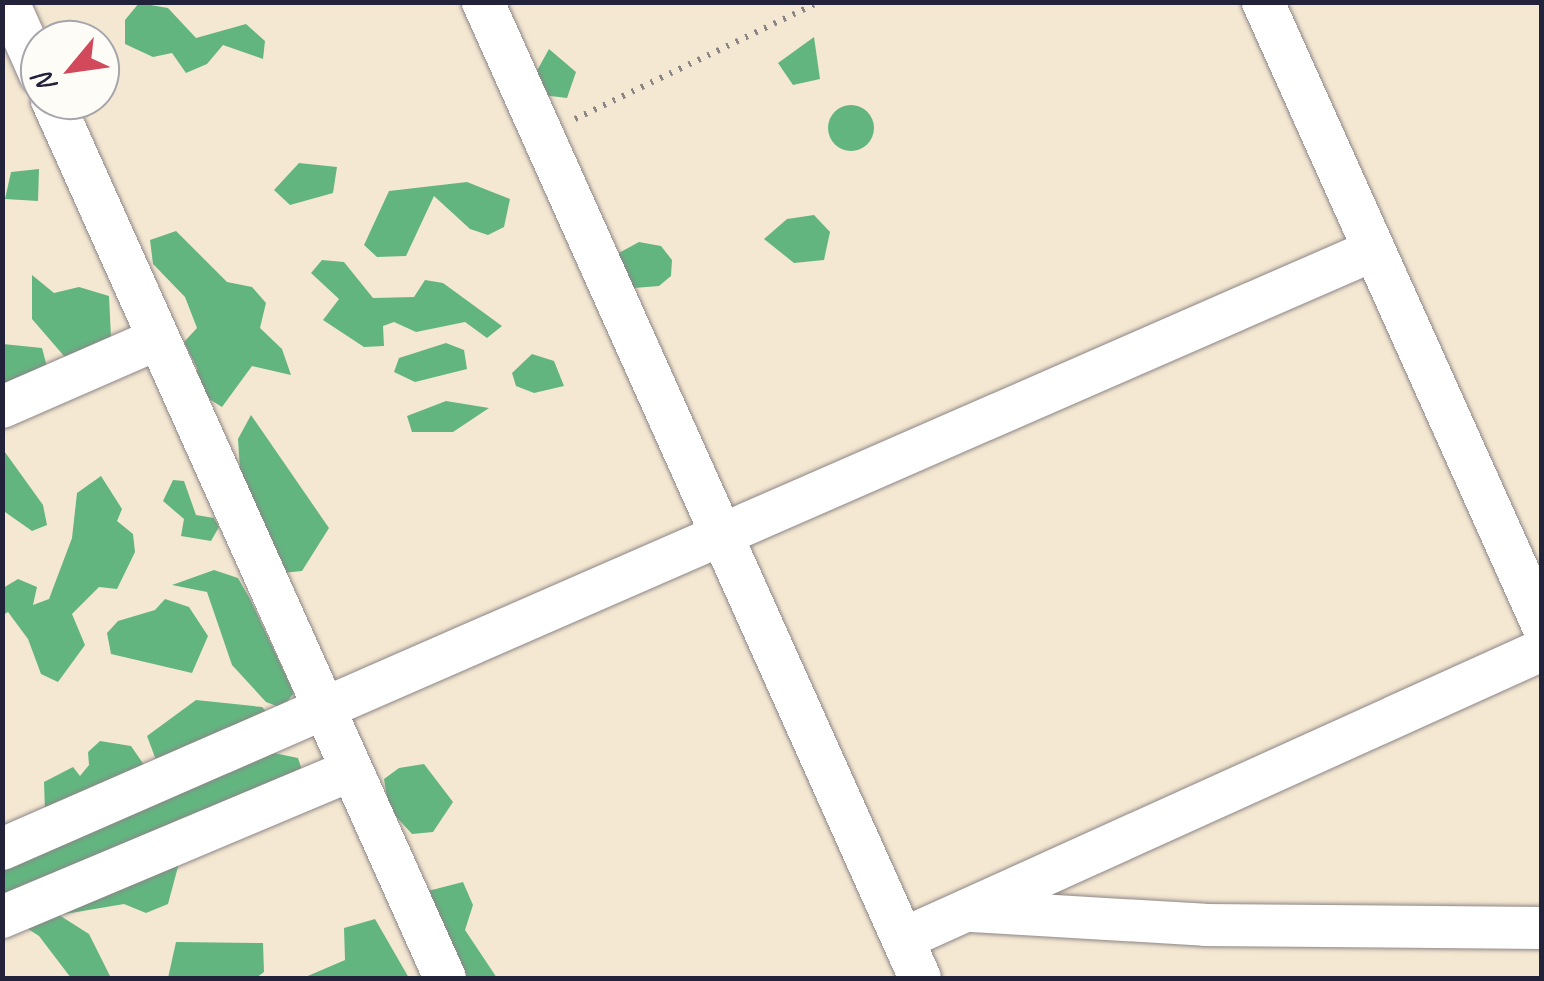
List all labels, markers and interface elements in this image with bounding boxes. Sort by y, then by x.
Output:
north arrow [20,20,120,120]
text: N [26,68,65,100]

